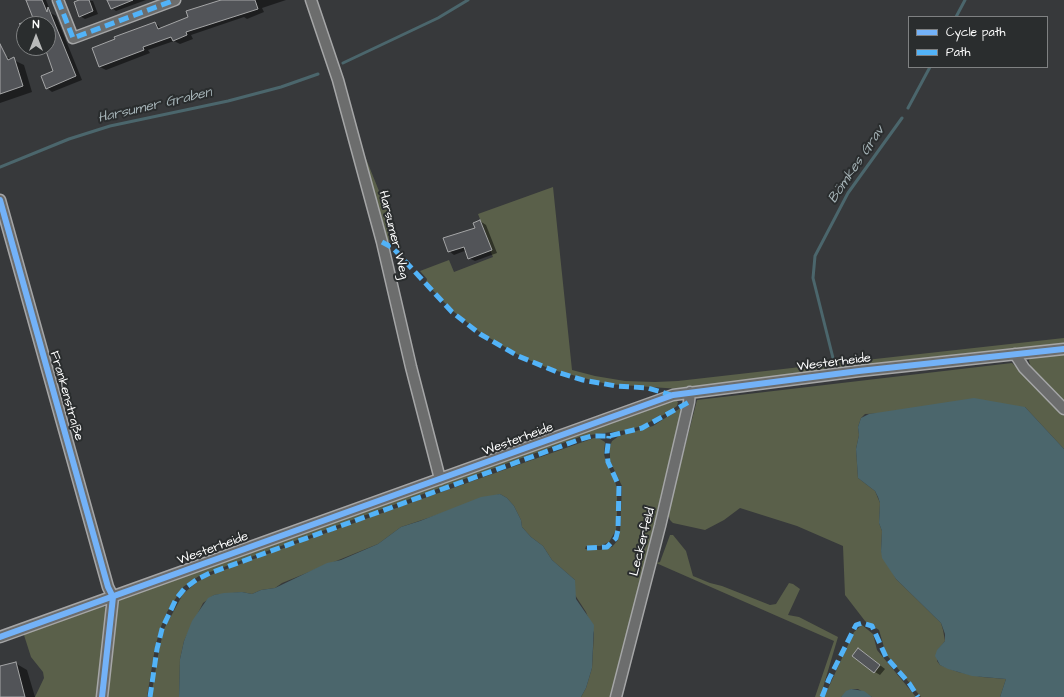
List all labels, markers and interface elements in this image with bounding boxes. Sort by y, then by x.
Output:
north arrow [16,16,56,56]
legend [908,16,1048,68]
text: N [33,17,39,32]
text: Cycle path [946,24,1005,41]
text: Path [946,44,971,61]
water label: Harsumer Graben [96,85,214,127]
water label: Bömkes Grav [825,123,889,207]
street label: Harsumer Weg [375,189,411,281]
street label: Frankenstraße [46,349,86,443]
street label: Westerheide [796,351,872,375]
street label: Westerheide [480,420,556,460]
street label: Leckerfeld [627,506,659,578]
street label: Westerheide [175,529,251,569]

